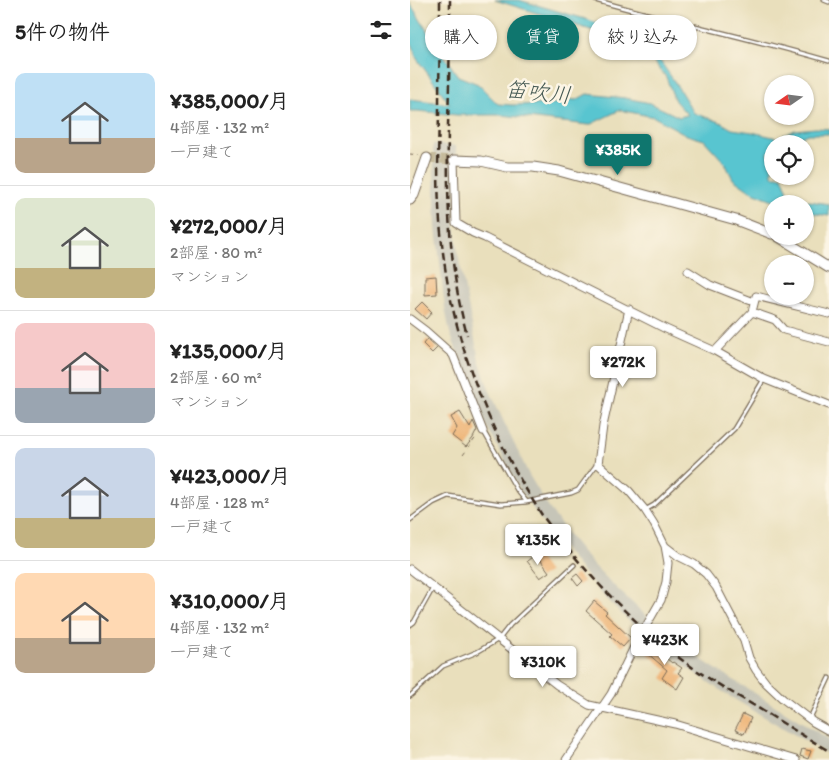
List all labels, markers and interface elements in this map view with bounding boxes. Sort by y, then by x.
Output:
chip: 購入 [425,15,497,60]
chip: 賃貸 [507,15,579,60]
chip: 絞り込み [589,15,697,60]
icon: filters [367,16,395,44]
text: 5件の物件 [15,19,110,44]
water label: 笛吹川 [504,75,572,109]
north arrow [764,75,814,125]
map controls [764,75,814,305]
text: ¥385,000/月 [170,88,289,113]
icon: home [55,93,115,153]
text: 4部屋 · 132 m² [170,118,269,137]
pin: ¥385K [583,134,653,176]
button: locate [764,135,814,185]
text: ¥385K [595,140,641,159]
text: 一戸建て [170,142,234,161]
button: + [764,195,814,245]
text: ¥272,000/月 [170,213,288,238]
icon: home [55,218,115,278]
text: 2部屋 · 80 m² [170,243,262,262]
button: − [764,255,814,305]
text: マンション [170,267,249,286]
text: ¥135,000/月 [170,338,288,363]
icon: home [55,343,115,403]
pin: ¥272K [588,346,658,388]
text: ¥272K [601,352,645,371]
text: 2部屋 · 60 m² [170,368,262,387]
text: マンション [170,392,249,411]
text: ¥423,000/月 [170,463,291,488]
icon: home [55,468,115,528]
text: 4部屋 · 128 m² [170,493,269,512]
text: 一戸建て [170,517,234,536]
pin: ¥135K [503,524,573,566]
text: ¥135K [516,530,560,549]
text: ¥310,000/月 [170,588,290,613]
icon: home [55,593,115,653]
text: 4部屋 · 132 m² [170,618,269,637]
pin: ¥423K [630,624,700,666]
text: ¥423K [642,630,688,649]
text: 一戸建て [170,642,234,661]
pin: ¥310K [508,646,578,688]
text: ¥310K [520,652,566,671]

